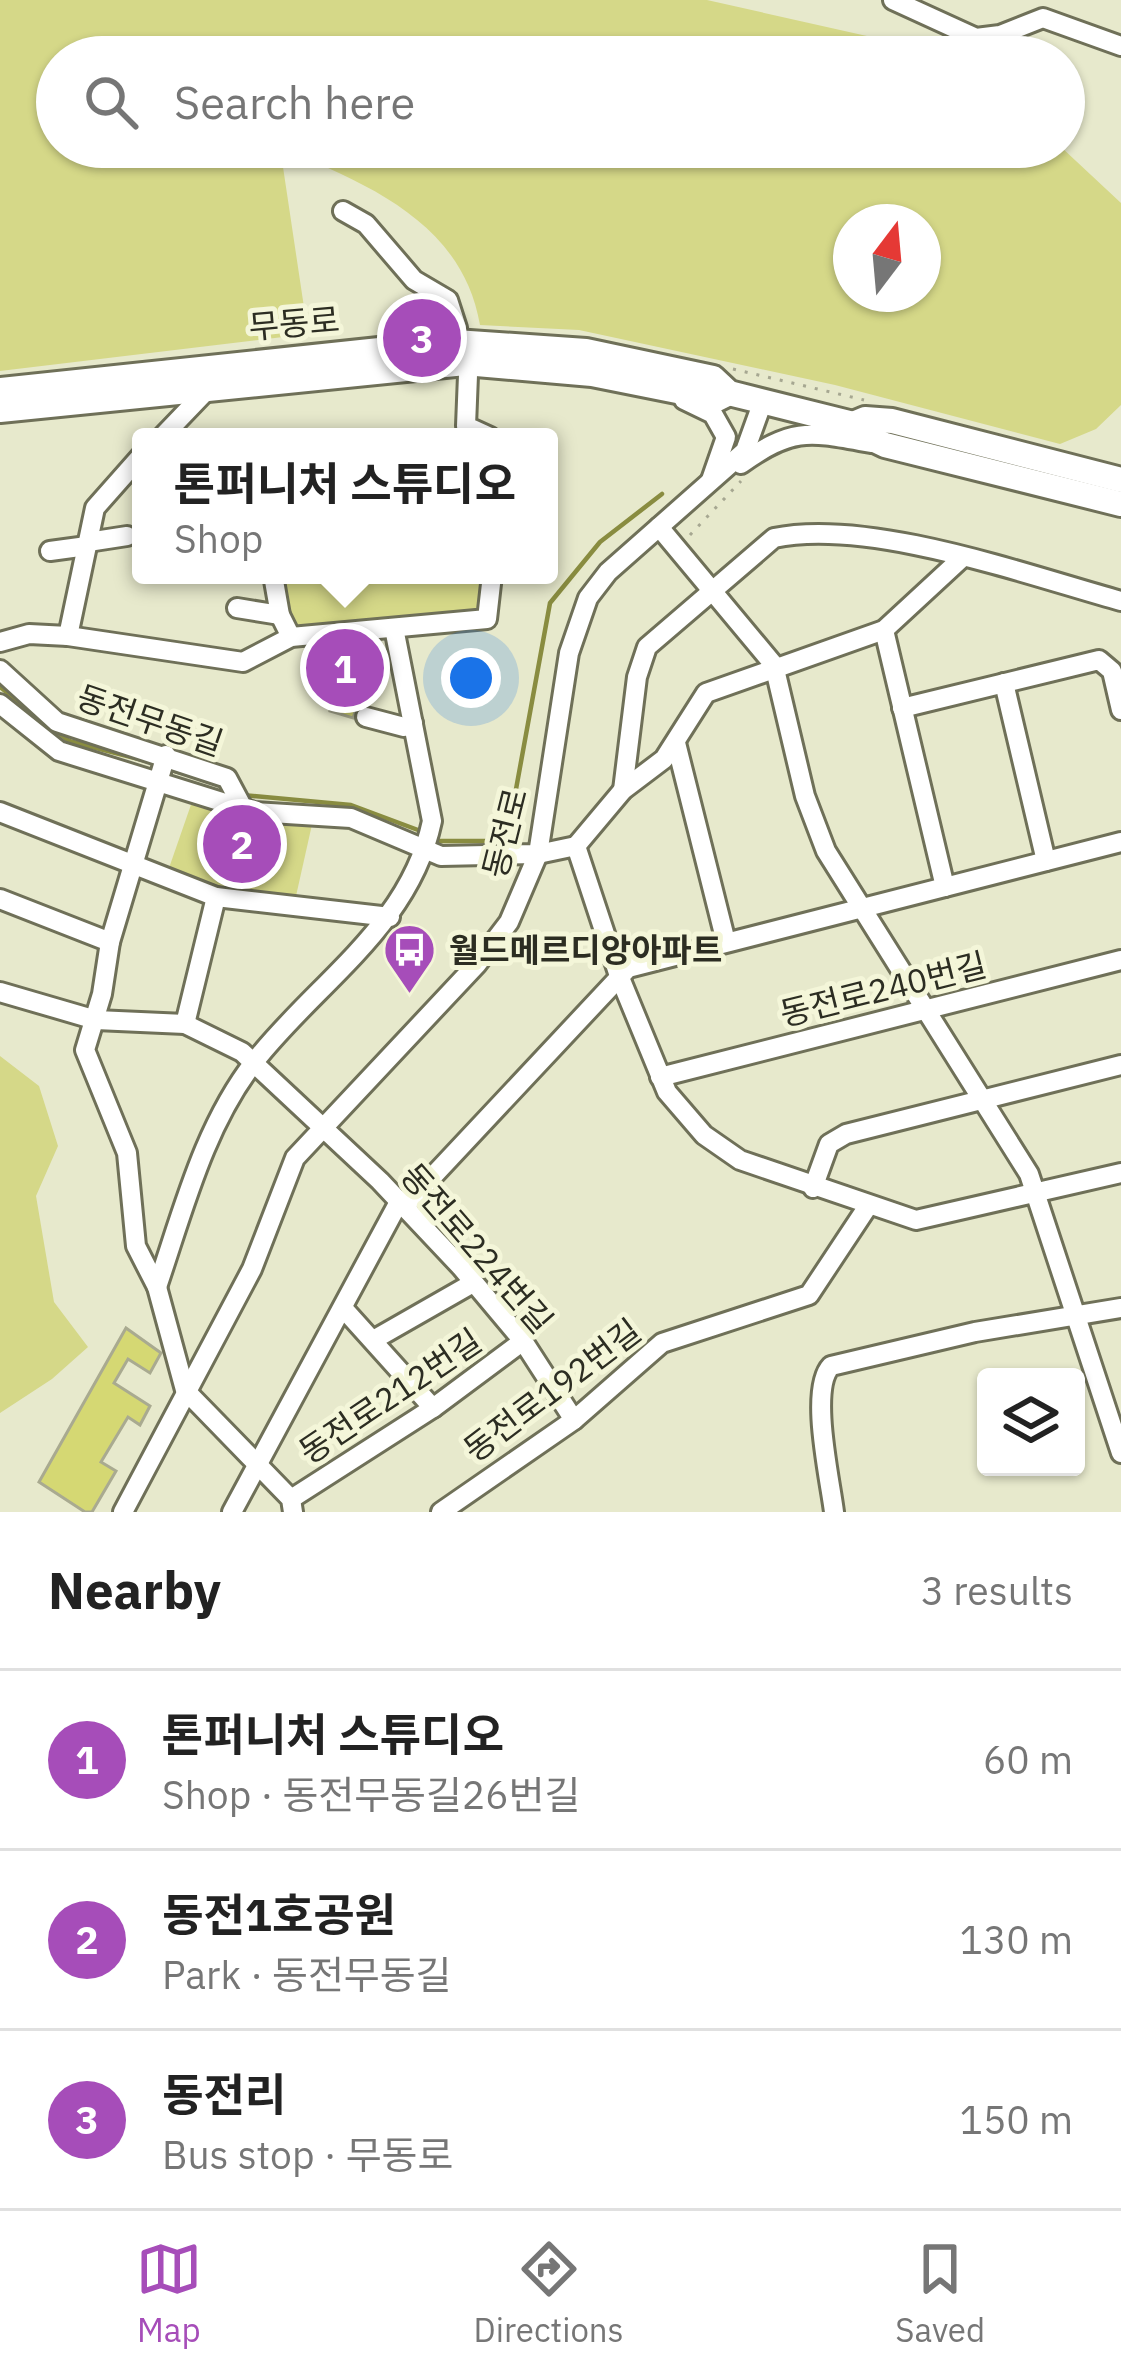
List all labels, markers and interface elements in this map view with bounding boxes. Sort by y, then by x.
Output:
search box [36,36,1085,168]
icon: search [78,69,144,135]
text: Search here [174,73,415,131]
north arrow [833,204,941,312]
pin: 3 [383,293,461,383]
street label: 무동로 [247,297,341,348]
popup [132,428,558,584]
text: 톤퍼니처 스튜디오 [174,454,516,512]
text: Shop [174,513,263,564]
pin: 1 [306,623,384,713]
your location [441,648,501,708]
street label: 동전무동길 [71,674,229,765]
street label: 동전로 [473,783,536,882]
pin: 2 [203,799,281,889]
bus stop icon: 월드메르디앙아파트 [382,922,438,996]
place label: 월드메르디앙아파트 [449,928,722,971]
street label: 동전로240번길 [775,942,991,1035]
street label: 동전로224번길 [392,1154,563,1341]
street label: 동전로192번길 [454,1309,649,1470]
street label: 동전로212번길 [290,1319,489,1472]
map controls [977,1368,1085,1476]
button: layers [977,1368,1085,1476]
text: Nearby [48,1557,221,1623]
text: 3 results [921,1565,1073,1616]
text: 톤퍼니처 스튜디오 [162,1705,504,1763]
text: 1 [75,1734,99,1785]
text: 60 m [983,1734,1073,1785]
text: Shop · 동전무동길26번길 [162,1769,580,1820]
text: 동전1호공원 [162,1885,396,1943]
text: 2 [75,1914,99,1965]
text: 130 m [960,1914,1073,1965]
text: Park · 동전무동길 [162,1949,451,2000]
text: 동전리 [162,2065,286,2123]
text: 3 [75,2094,99,2145]
text: 150 m [960,2094,1073,2145]
text: Bus stop · 무동로 [162,2129,453,2180]
tab: Map [136,2236,202,2351]
tab: Directions [474,2236,624,2351]
tab: Saved [895,2236,985,2351]

